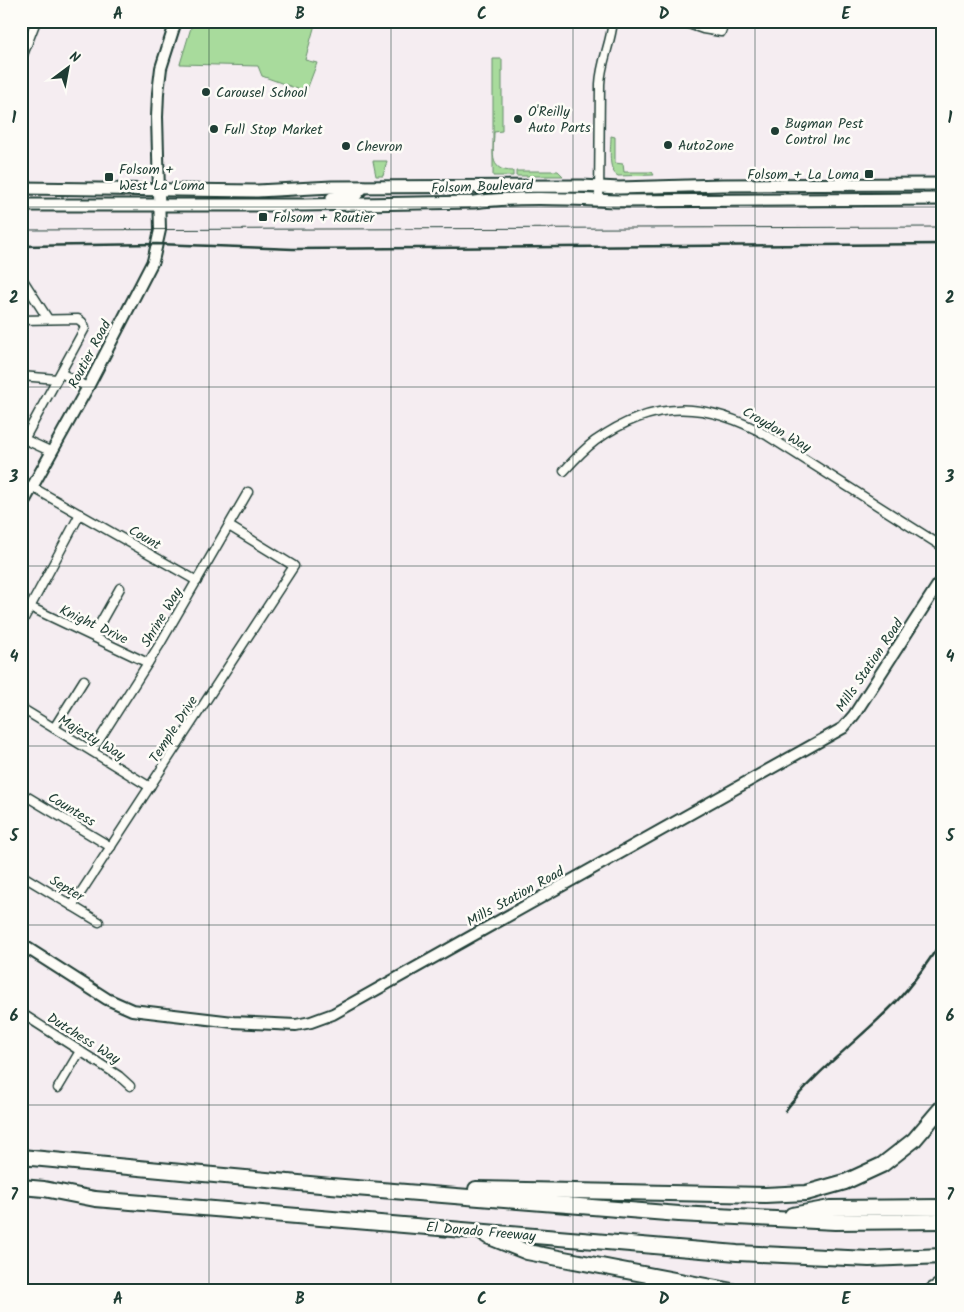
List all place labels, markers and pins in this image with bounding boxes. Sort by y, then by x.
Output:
place label: Carousel School [216,82,308,104]
marker: Carousel School [200,86,212,98]
place label: O'Reilly Auto Parts [528,101,591,139]
marker: O'Reilly Auto Parts [512,113,524,125]
place label: Bugman Pest Control Inc [785,113,864,151]
place label: Full Stop Market [224,119,323,141]
marker: Full Stop Market [208,123,220,135]
marker: Bugman Pest Control Inc [769,125,781,137]
place label: AutoZone [678,135,734,157]
place label: Chevron [356,136,403,158]
marker: AutoZone [662,139,674,151]
marker: Chevron [340,140,352,152]
place label: Folsom + West La Loma [119,159,205,197]
place label: Folsom + La Loma [747,164,859,186]
marker: Folsom + La Loma [863,168,875,180]
marker: Folsom + West La Loma [103,171,115,183]
place label: Folsom + Routier [273,207,375,229]
marker: Folsom + Routier [257,211,269,223]

